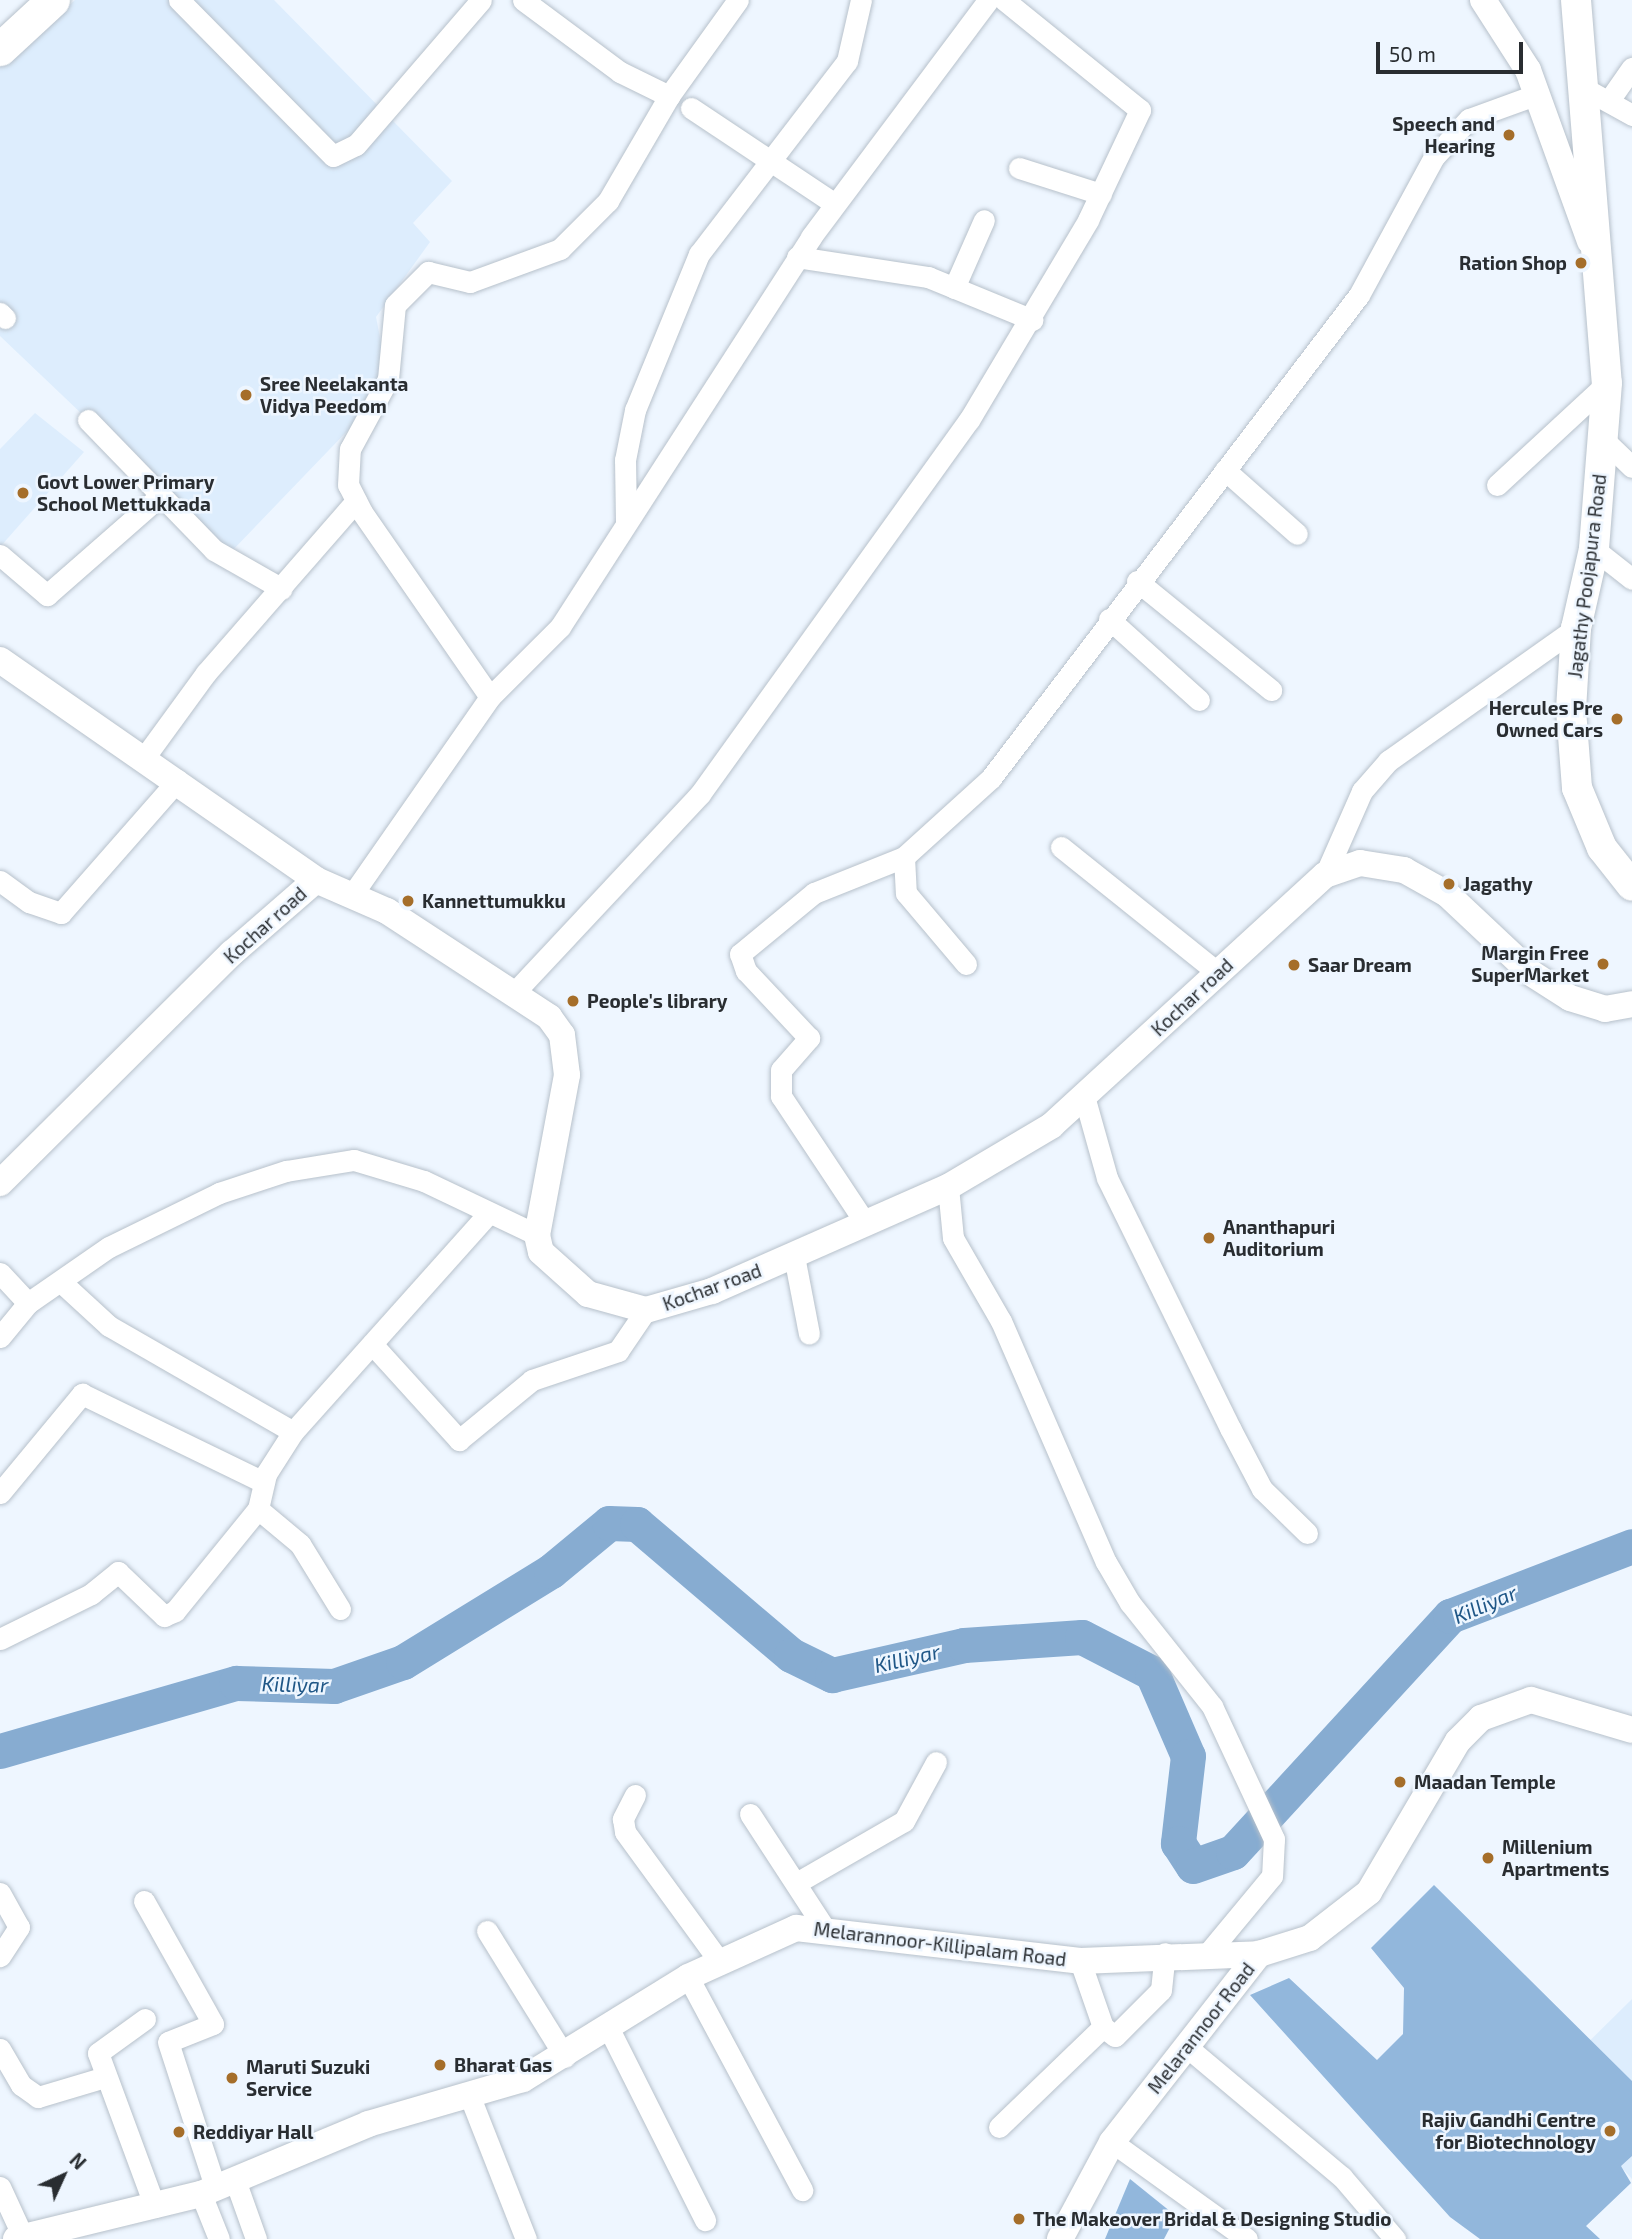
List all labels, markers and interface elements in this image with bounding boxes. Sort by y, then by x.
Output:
scale bar [1380,28,1527,72]
text: 50 m [1389,41,1436,66]
place label: Speech and Hearing [1392,113,1495,157]
marker: Speech and Hearing [1501,127,1517,143]
place label: Ration Shop [1459,252,1567,274]
marker: Ration Shop [1573,255,1589,271]
place label: Sree Neelakanta Vidya Peedom [260,373,408,417]
marker: Sree Neelakanta Vidya Peedom [238,387,254,403]
place label: Govt Lower Primary School Mettukkada [37,471,215,515]
street label: Jagathy Poojapura Road [1563,472,1611,680]
marker: Govt Lower Primary School Mettukkada [15,485,31,501]
place label: Hercules Pre Owned Cars [1489,697,1603,741]
marker: Hercules Pre Owned Cars [1609,711,1625,727]
place label: Jagathy [1463,873,1533,895]
marker: Jagathy [1441,876,1457,892]
street label: Kochar road [219,882,311,968]
place label: Kannettumukku [422,890,566,912]
marker: Kannettumukku [400,893,416,909]
place label: Margin Free SuperMarket [1471,942,1589,986]
street label: Kochar road [1146,953,1238,1041]
place label: Saar Dream [1308,954,1412,976]
marker: Margin Free SuperMarket [1595,956,1611,972]
marker: Saar Dream [1286,957,1302,973]
place label: People's library [587,990,728,1012]
marker: People's library [565,993,581,1009]
place label: Ananthapuri Auditorium [1223,1216,1335,1260]
marker: Ananthapuri Auditorium [1201,1230,1217,1246]
street label: Kochar road [659,1259,765,1315]
water label: Killiyar [1449,1579,1521,1629]
water label: Killiyar [872,1638,942,1678]
water label: Killiyar [261,1671,329,1697]
place label: Maadan Temple [1414,1771,1556,1793]
marker: Maadan Temple [1392,1774,1408,1790]
place label: Millenium Apartments [1502,1836,1609,1880]
marker: Millenium Apartments [1480,1850,1496,1866]
street label: Melarannoor-Killipalam Road [813,1917,1067,1971]
street label: Melarannoor Road [1143,1958,1259,2098]
place label: Bharat Gas [454,2054,552,2076]
place label: Maruti Suzuki Service [246,2056,370,2100]
marker: Bharat Gas [432,2057,448,2073]
marker: Maruti Suzuki Service [224,2070,240,2086]
place label: Rajiv Gandhi Centre for Biotechnology [1421,2109,1596,2153]
place label: Reddiyar Hall [193,2121,314,2143]
marker: Rajiv Gandhi Centre for Biotechnology [1602,2123,1618,2139]
marker: Reddiyar Hall [171,2124,187,2140]
north arrow [28,2141,98,2211]
text: N [65,2148,91,2174]
place label: The Makeover Bridal & Designing Studio [1033,2208,1392,2230]
marker: The Makeover Bridal & Designing Studio [1011,2211,1027,2227]

